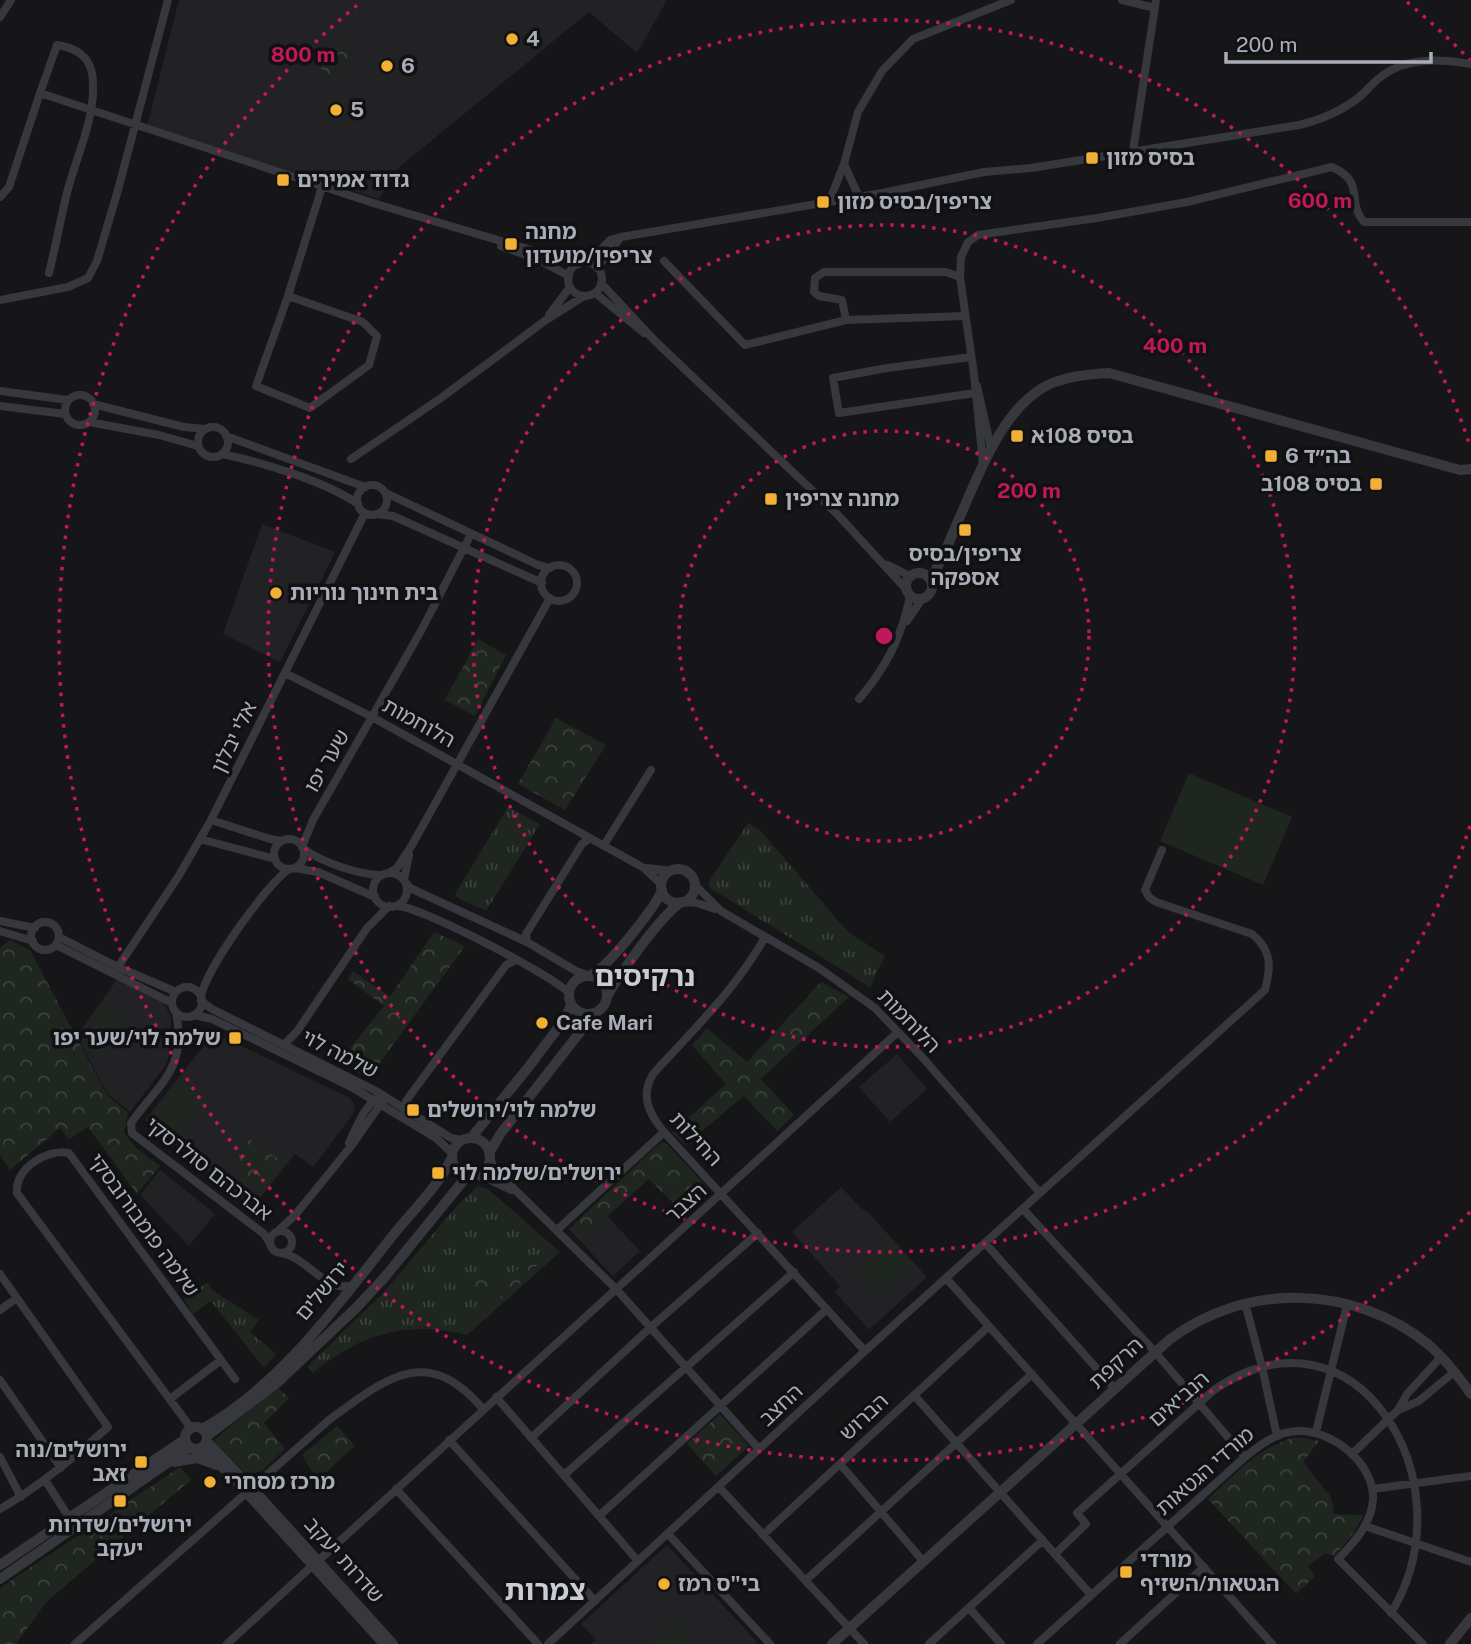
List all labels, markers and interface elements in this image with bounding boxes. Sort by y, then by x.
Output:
scale bar [1226,21,1431,65]
place label: 4 [526,26,540,51]
marker: 4 [504,31,520,47]
text: 200 m [1236,32,1297,57]
text: 800 m [271,42,335,67]
place label: 6 [401,53,415,78]
marker: 6 [379,58,395,74]
place label: 5 [350,97,364,122]
marker: 5 [328,102,344,118]
place label: בסיס מזון [1106,145,1195,170]
marker: בסיס מזון [1084,150,1100,166]
place label: גדוד אמירים [297,167,410,192]
marker: גדוד אמירים [275,172,291,188]
text: 600 m [1288,188,1352,213]
place label: צריפין/בסיס מזון [837,189,992,214]
marker: צריפין/בסיס מזון [815,194,831,210]
place label: מחנה צריפין/מועדון [525,219,653,268]
marker: מחנה צריפין/מועדון [503,236,519,252]
text: 400 m [1143,333,1207,358]
place label: בסיס 108א [1031,423,1134,448]
marker: בסיס 108א [1009,428,1025,444]
place label: בה״ד 6 [1285,443,1351,468]
marker: בה״ד 6 [1263,448,1279,464]
place label: בסיס 108ב [1261,471,1362,496]
marker: בסיס 108ב [1368,476,1384,492]
text: 200 m [997,478,1061,503]
place label: מחנה צריפין [785,486,899,511]
marker: מחנה צריפין [763,491,779,507]
marker: צריפין/בסיס אספקה [957,522,973,538]
place label: צריפין/בסיס אספקה [908,541,1022,590]
place label: בית חינוך נוריות [290,580,438,605]
marker: בית חינוך נוריות [268,585,284,601]
centre of rings [872,624,896,648]
street label: הלוחמות [379,692,460,753]
street label: אלי יבלון [206,697,262,777]
street label: שער יפו [299,725,355,797]
district label: נרקיסים [595,959,695,992]
street label: הלוחמות [873,984,946,1058]
place label: Cafe Mari [556,1010,653,1035]
marker: Cafe Mari [534,1015,550,1031]
street label: שלמה לוי [298,1024,382,1083]
place label: שלמה לוי/שער יפו [53,1025,221,1050]
marker: שלמה לוי/שער יפו [227,1030,243,1046]
place label: שלמה לוי/ירושלים [427,1097,597,1122]
marker: שלמה לוי/ירושלים [405,1102,421,1118]
street label: החילות [665,1106,728,1171]
street label: אברכהם סולרסקי [141,1112,277,1226]
street label: שלמה פומבורובסקי [84,1148,205,1301]
place label: ירושלים/שלמה לוי [452,1160,622,1185]
marker: ירושלים/שלמה לוי [430,1165,446,1181]
street label: הצבר [660,1178,711,1228]
street label: ירושלים [290,1256,353,1325]
street label: הרקפת [1084,1332,1148,1394]
street label: הנביאים [1143,1366,1214,1432]
street label: החצב [754,1378,808,1431]
street label: הברוש [834,1388,893,1445]
street label: מורדי הגטאות [1151,1421,1259,1520]
place label: ירושלים/נוה זאב [15,1437,127,1486]
marker: ירושלים/נוה זאב [133,1454,149,1470]
place label: מרכז מסחרי [224,1469,335,1494]
marker: מרכז מסחרי [202,1474,218,1490]
marker: ירושלים/שדרות יעקב [112,1493,128,1509]
place label: ירושלים/שדרות יעקב [48,1512,192,1561]
street label: שדרות יעקב [299,1512,389,1608]
place label: מורדי הגטאות/השזיף [1140,1547,1279,1596]
marker: מורדי הגטאות/השזיף [1118,1564,1134,1580]
place label: בי"ס רמז [678,1571,760,1596]
district label: צמרות [504,1573,586,1606]
marker: בי"ס רמז [656,1576,672,1592]

